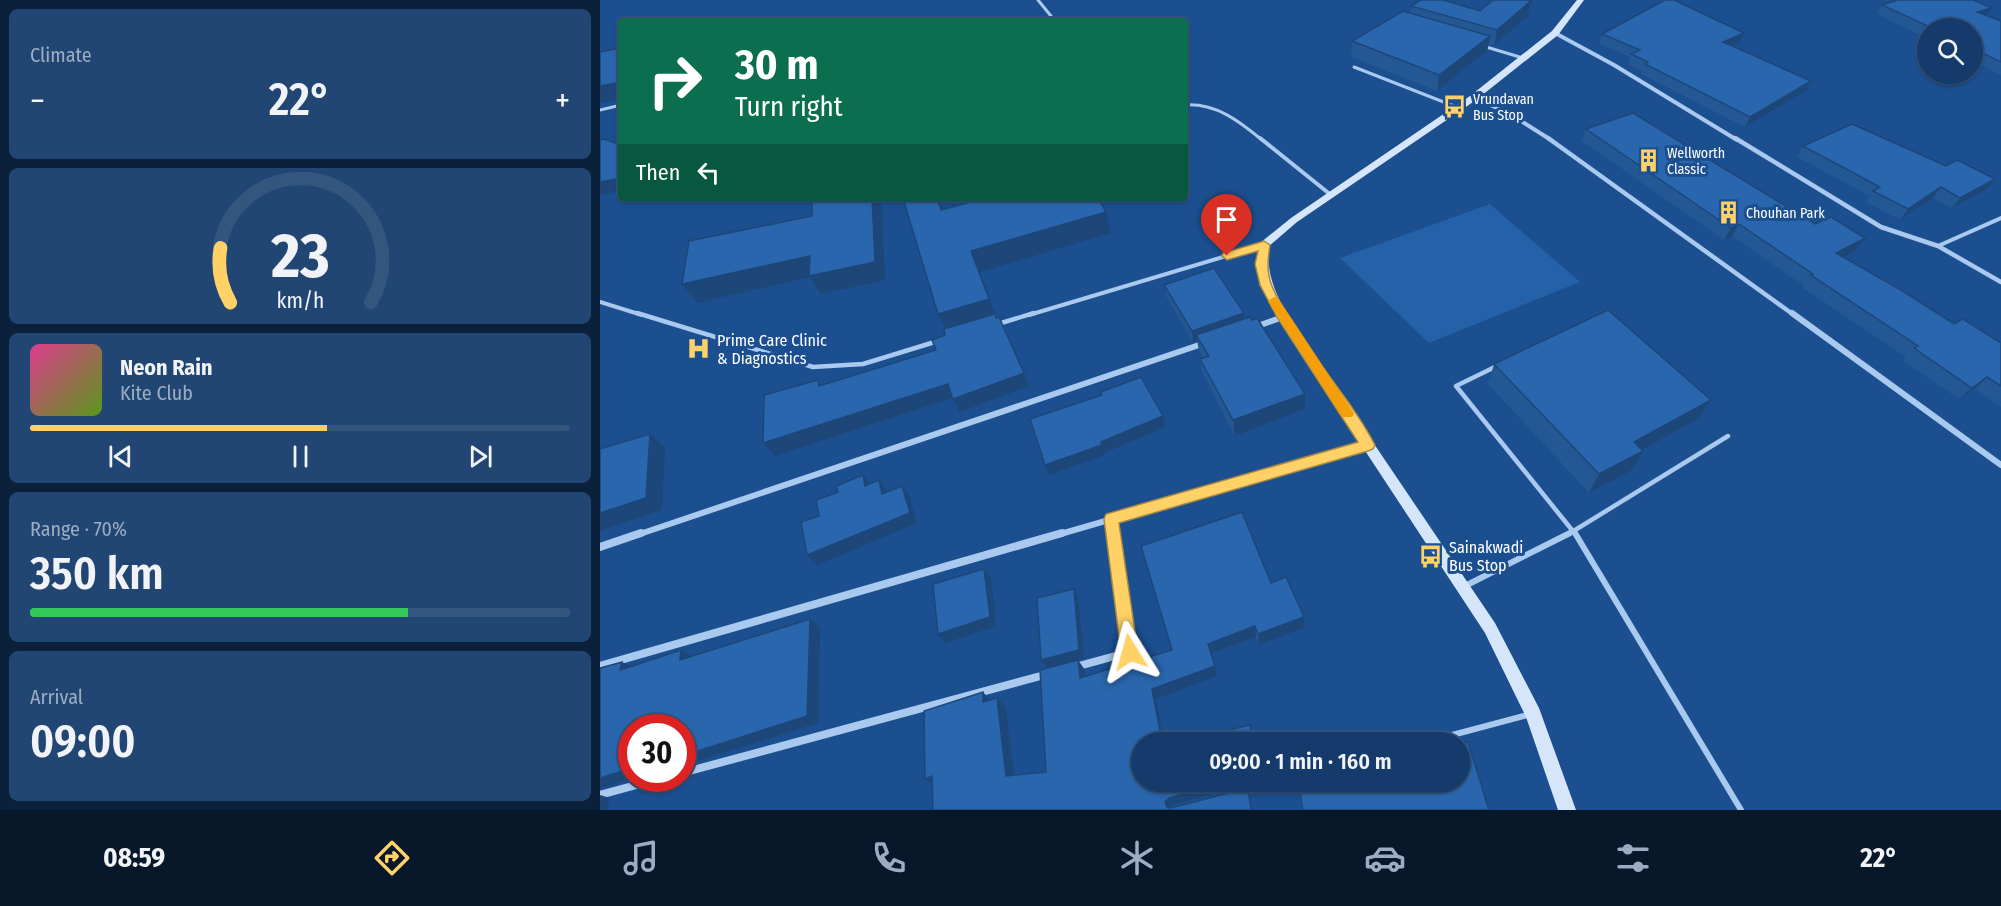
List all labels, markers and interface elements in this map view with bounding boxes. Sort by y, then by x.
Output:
map controls [1917,18,1983,84]
button: search [1917,18,1983,84]
text: 30 m [735,40,819,90]
icon: right [636,42,714,120]
text: Climate [30,43,92,67]
text: 22° [269,73,331,127]
text: − [30,81,45,121]
text: + [555,81,570,121]
text: Turn right [735,91,843,123]
place label: Vrundavan Bus Stop [1473,91,1534,124]
bus stop icon: Vrundavan Bus Stop [1442,94,1468,120]
place label: Wellworth Classic [1667,145,1725,178]
building icon: Wellworth Classic [1636,148,1662,174]
icon: left [692,156,725,189]
text: Then [636,159,680,186]
pin [1201,194,1252,256]
building icon: Chouhan Park [1715,200,1741,226]
icon: arrive [1210,203,1243,236]
place label: Chouhan Park [1746,205,1825,222]
text: 23 [270,219,329,294]
text: km/h [276,288,324,314]
place label: Prime Care Clinic & Diagnostics [717,331,827,368]
hospital icon: Prime Care Clinic & Diagnostics [686,336,712,362]
text: Neon Rain [120,354,213,381]
text: Kite Club [120,381,193,405]
icon: previous [104,440,137,473]
icon: pause [284,440,317,473]
icon: next [464,440,497,473]
text: Range · 70% [30,517,127,541]
place label: Sainakwadi Bus Stop [1449,538,1523,575]
bus stop icon: Sainakwadi Bus Stop [1418,543,1444,569]
text: 350 km [30,547,164,601]
position arrow [1098,620,1162,684]
text: Arrival [30,685,83,709]
speed limit sign: 30 [618,714,696,792]
text: 09:00 [30,715,135,769]
text: 09:00 · 1 min · 160 m [1209,748,1392,775]
icon: directions [371,837,413,879]
icon: music [620,837,662,879]
icon: phone [868,837,910,879]
icon: climate [1116,837,1158,879]
icon: car [1364,837,1406,879]
icon: filters [1612,837,1654,879]
text: 08:59 [103,842,165,874]
text: 22° [1860,842,1898,874]

